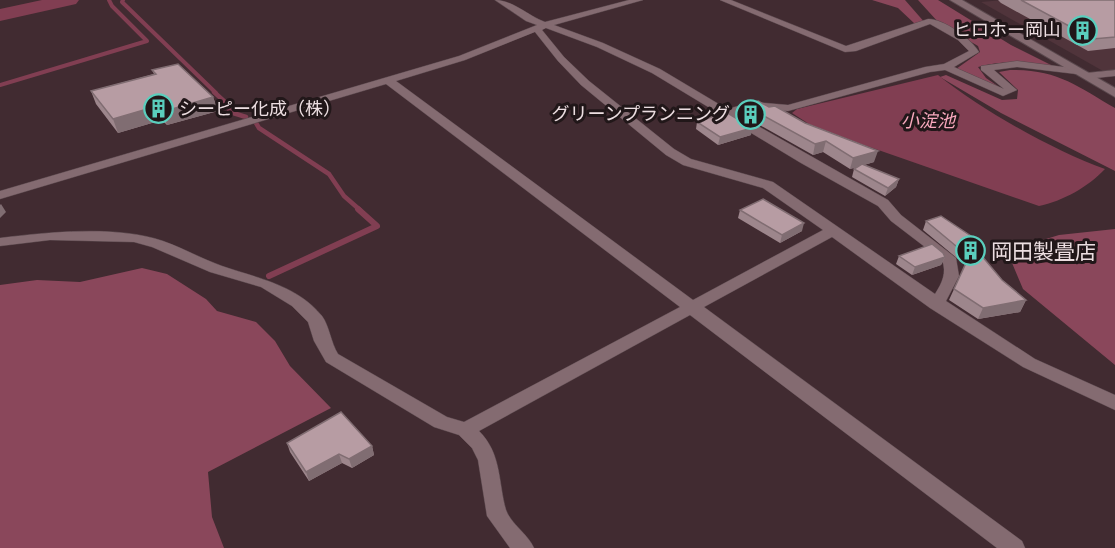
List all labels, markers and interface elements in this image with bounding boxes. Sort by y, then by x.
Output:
building icon: ヒロホー岡山 [1066,14,1098,46]
place label: ヒロホー岡山 [953,20,1061,40]
building icon: シーピー化成（株） [142,93,174,125]
building icon: グリーンプランニング [735,98,767,130]
place label: シーピー化成（株） [179,99,341,119]
place label: グリーンプランニング [551,104,730,124]
water label: 小淀池 [901,111,957,131]
building icon: 岡田製畳店 [954,235,986,267]
place label: 岡田製畳店 [991,240,1096,263]

